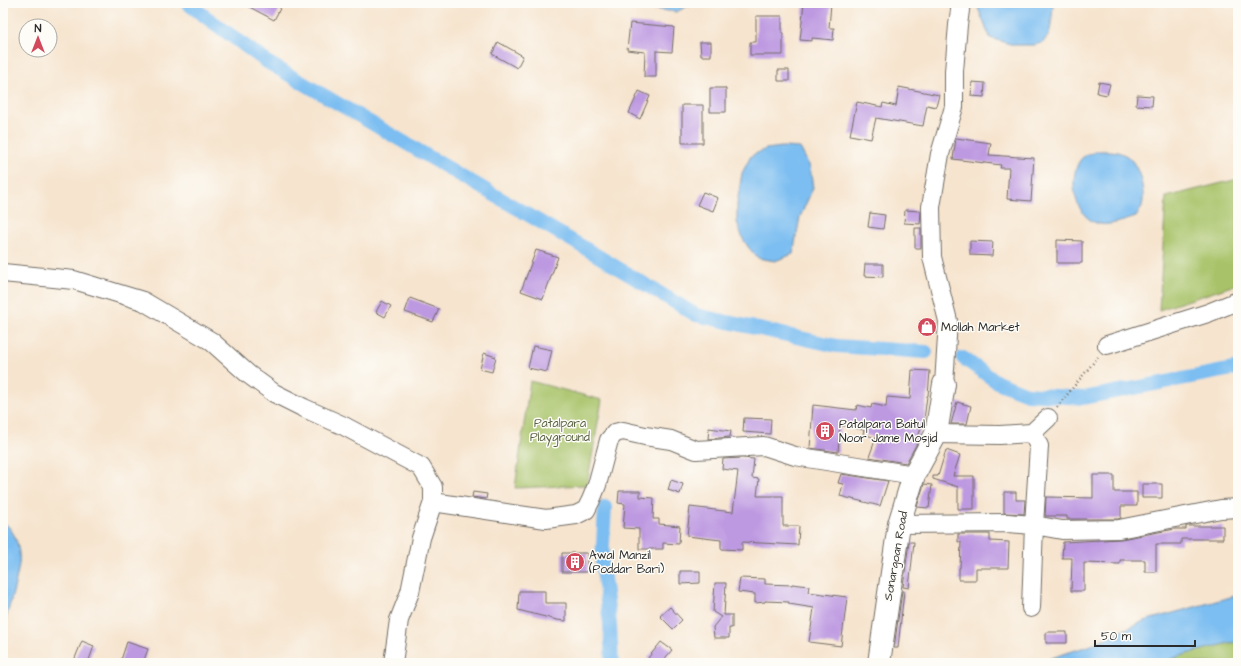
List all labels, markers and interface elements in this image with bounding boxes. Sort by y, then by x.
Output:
north arrow [18,18,58,58]
text: N [35,21,42,36]
shop icon: Mollah Market [916,316,938,338]
place label: Mollah Market [941,319,1020,336]
park label: Patalpara Playground [530,415,590,447]
place label: Patalpara Baitul Noor Jame Mosjid [839,416,937,447]
building icon: Patalpara Baitul Noor Jame Mosjid [814,420,836,442]
street label: Sonargoan Road [880,510,913,602]
place label: Awal Manzil (Poddar Bari) [589,547,664,578]
building icon: Awal Manzil (Poddar Bari) [564,551,586,573]
scale bar [1095,622,1195,648]
text: 50 m [1101,628,1132,645]

